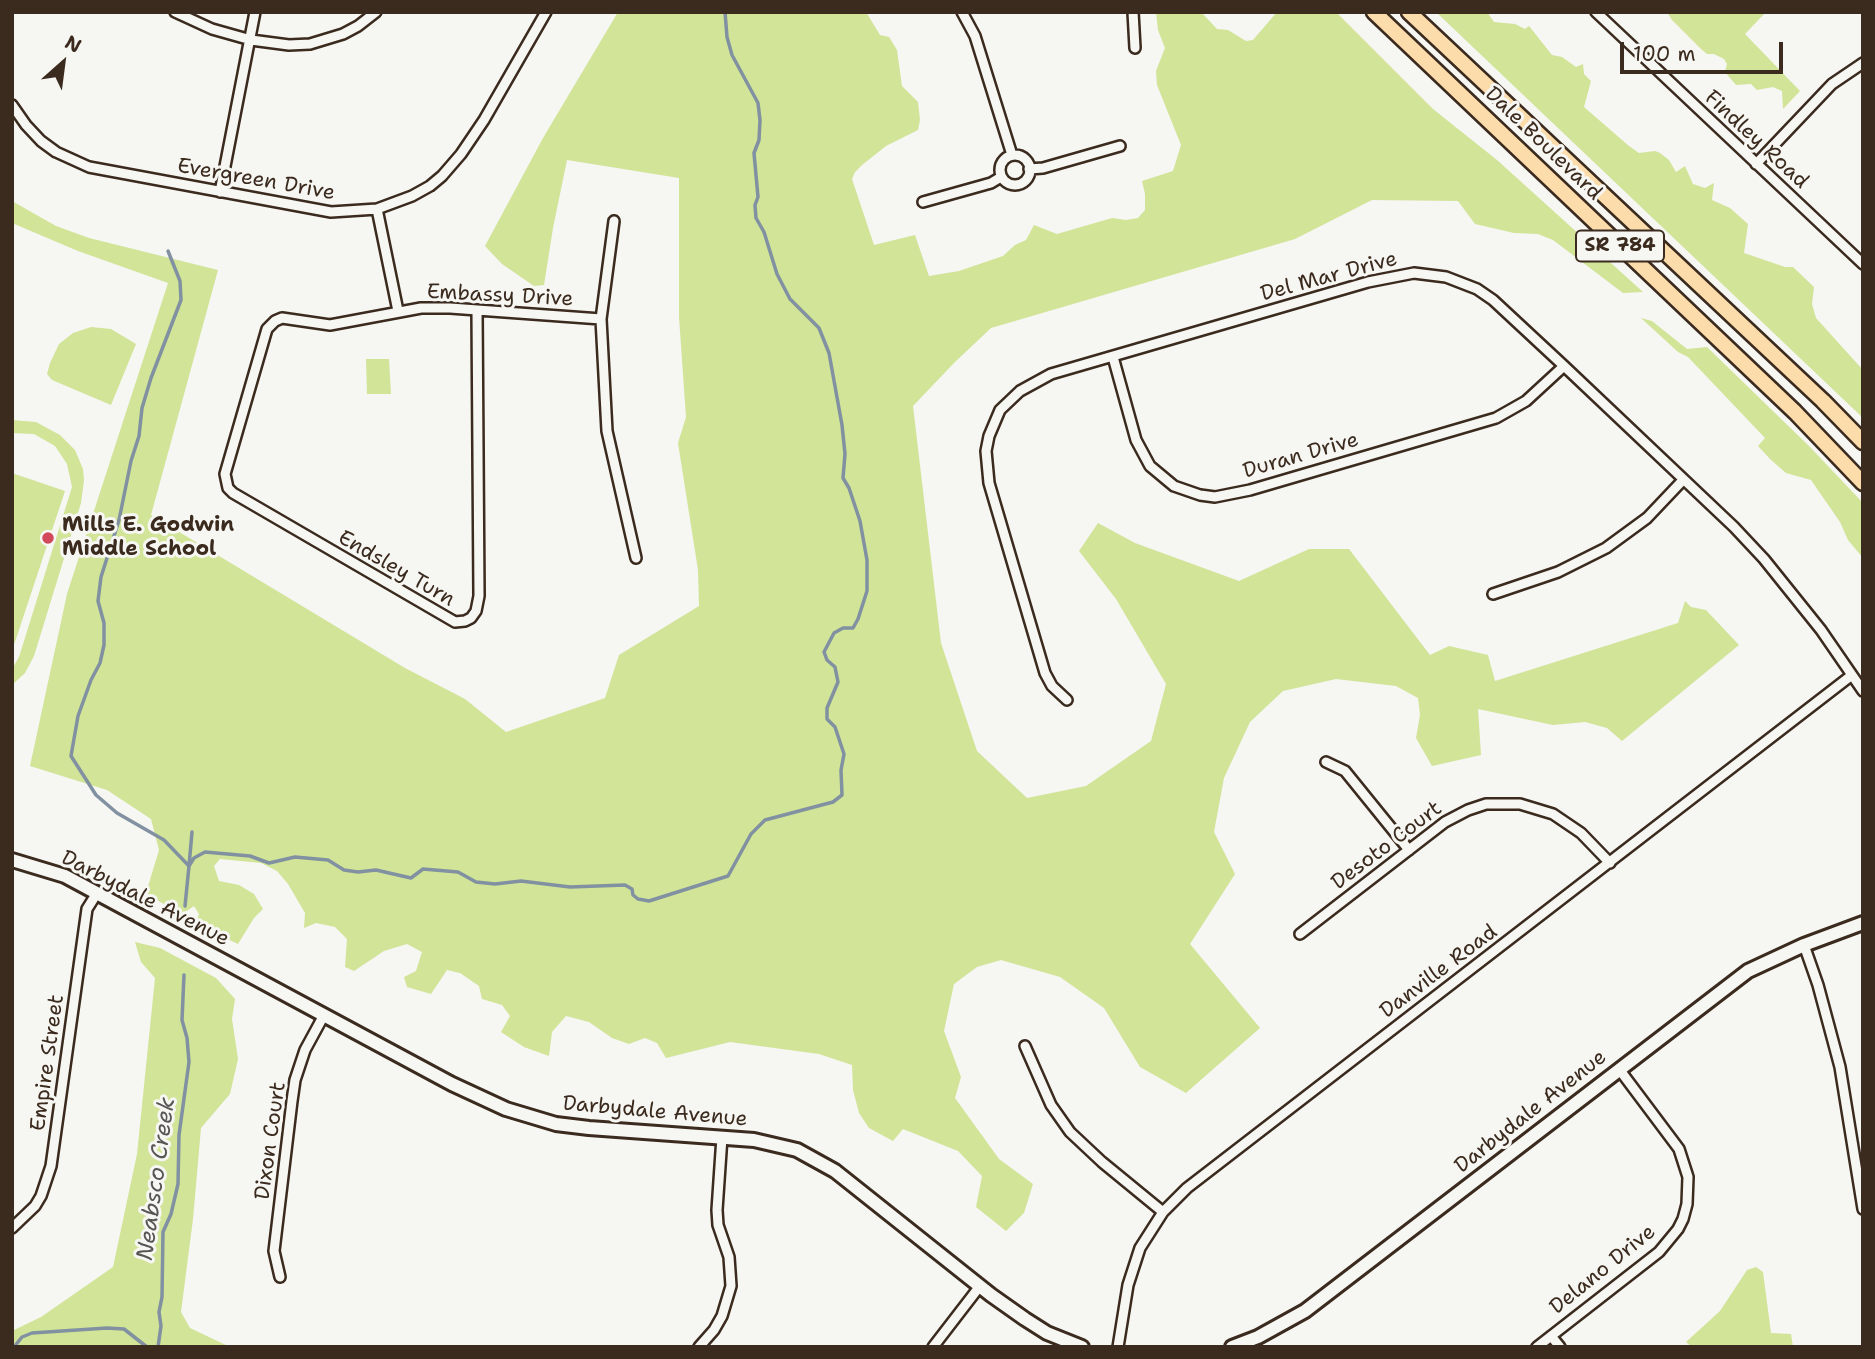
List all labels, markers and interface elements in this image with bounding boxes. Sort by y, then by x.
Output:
north arrow [28,28,98,98]
scale bar [1623,28,1786,72]
text: N [61,29,86,59]
text: 100 m [1633,40,1696,68]
street label: Dale Boulevard [1479,82,1607,206]
street label: Findley Road [1699,85,1813,195]
street label: Evergreen Drive [175,154,337,206]
road number: SR 784 [1576,230,1664,262]
street label: Del Mar Drive [1258,247,1400,307]
street label: Embassy Drive [426,280,574,312]
street label: Duran Drive [1240,427,1362,485]
place label: Mills E. Godwin Middle School [62,513,234,563]
street label: Endsley Turn [333,525,459,613]
marker: Mills E. Godwin Middle School [40,530,56,546]
street label: Desoto Court [1327,796,1447,896]
street label: Darbydale Avenue [57,846,233,952]
street label: Danville Road [1375,920,1503,1024]
street label: Empire Street [26,993,70,1133]
street label: Darbydale Avenue [1450,1045,1612,1179]
street label: Dixon Court [250,1080,292,1202]
street label: Darbydale Avenue [562,1091,748,1133]
water label: Neabsco Creek [132,1096,182,1262]
street label: Delano Drive [1545,1220,1661,1320]

